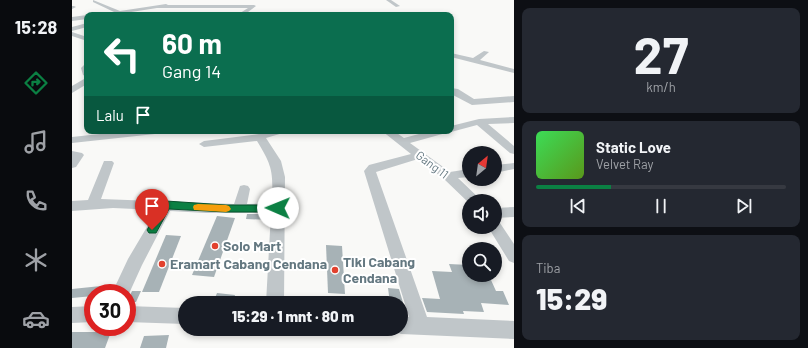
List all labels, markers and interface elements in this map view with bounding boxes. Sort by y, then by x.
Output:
text: 15:28 [15,16,57,38]
text: 27 [634,22,688,84]
text: 60 m [162,26,222,60]
icon: left [96,28,148,80]
text: Gang 14 [162,60,221,82]
icon: directions [22,69,50,97]
text: km/h [646,79,676,95]
icon: arrive [132,104,154,126]
text: Lalu [96,106,124,124]
icon: music [22,128,50,156]
text: Static Love [596,138,671,156]
north arrow [462,146,502,186]
map controls [462,146,502,282]
street label: Gang 11 [414,147,452,181]
text: Velvet Ray [596,156,654,172]
icon: phone [22,187,50,215]
position arrow [257,187,299,229]
pin [135,189,169,230]
button: sound [462,194,502,234]
icon: arrive [141,195,163,217]
icon: previous [567,195,589,217]
icon: pause [650,195,672,217]
icon: next [733,195,755,217]
place label: Solo Mart [223,237,281,254]
marker: Solo Mart [210,241,220,251]
button: search [462,242,502,282]
icon: climate [22,246,50,274]
place label: Tiki Cabang Cendana [343,253,415,286]
place label: Eramart Cabang Cendana [170,255,327,272]
marker: Eramart Cabang Cendana [157,259,167,269]
text: Tiba [536,260,560,276]
marker: Tiki Cabang Cendana [330,265,340,275]
text: 15:29 [536,280,607,316]
speed limit sign: 30 [84,284,136,336]
icon: car [22,305,50,333]
text: 15:29 · 1 mnt · 80 m [232,307,354,325]

